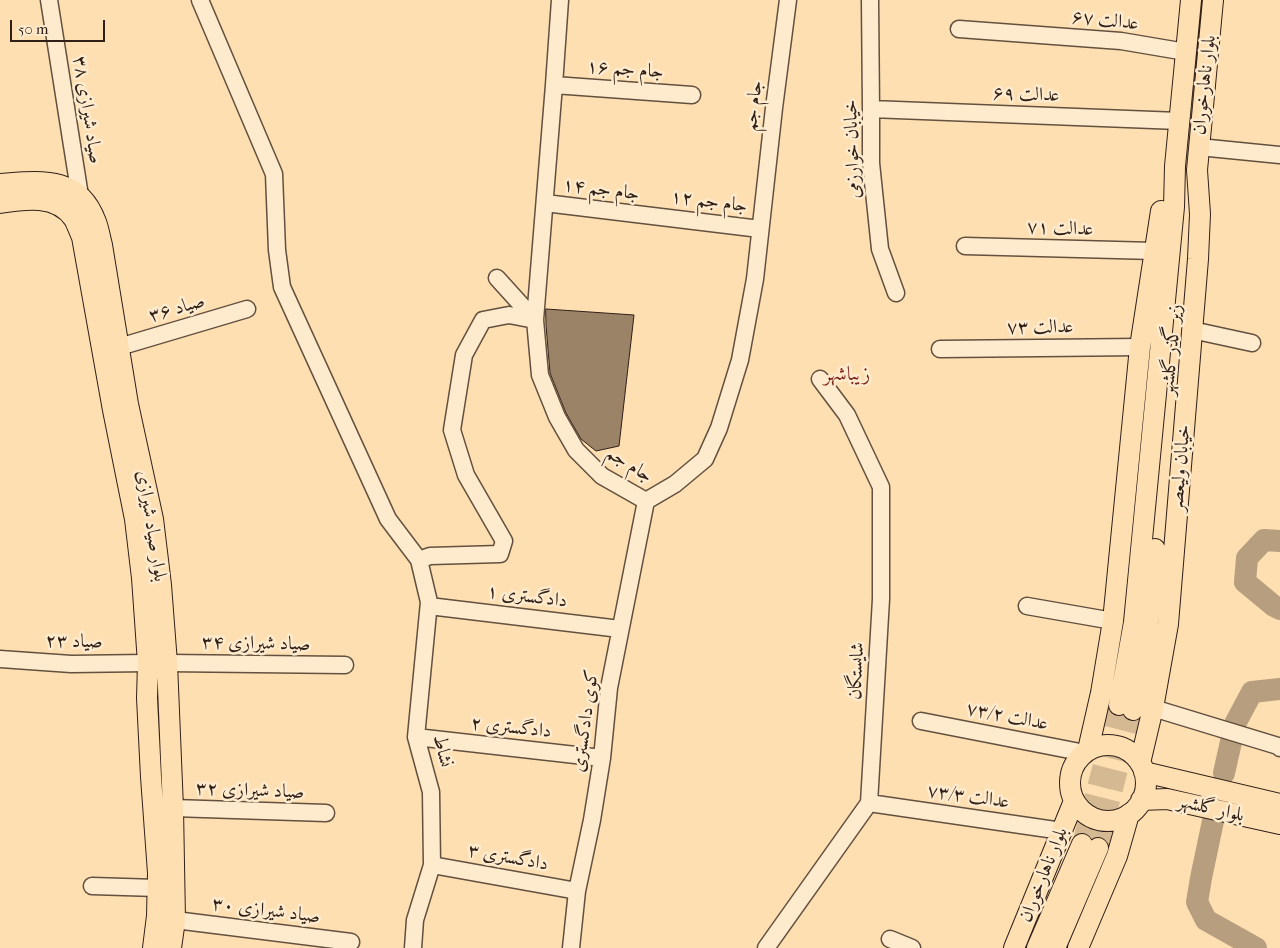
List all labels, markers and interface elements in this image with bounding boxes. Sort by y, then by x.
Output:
street label: عدالت ۶۷ [1071,6,1139,36]
scale bar [12,10,108,42]
text: 50 m [18,20,48,38]
street label: بلوار ناهارخوران [1188,34,1222,136]
street label: صیاد شیرازی ۳۸ [67,55,107,165]
street label: ۱۶ جام جم [586,56,664,84]
street label: جام جم [740,79,768,133]
street label: عدالت ۶۹ [992,82,1060,108]
street label: خیابان خوارزمی [840,99,866,199]
street label: ۱۴ جام جم [561,174,641,206]
street label: ۱۲ جام جم [669,186,749,218]
street label: عدالت ۷۱ [1026,216,1094,242]
street label: صیاد ۳۶ [146,290,208,328]
street label: زیر گذر گلشهر [1157,303,1187,397]
street label: عدالت ۷۳ [1006,316,1074,340]
district label: زیباشهر [824,363,870,387]
street label: خیابان ولیعصر [1166,424,1196,512]
street label: جام جم [601,442,657,488]
street label: بلوار صیاد شیرازی [131,469,171,583]
street label: دادگستری ۱ [485,581,569,613]
street label: صیاد ۲۳ [45,630,103,654]
street label: صیاد شیرازی ۳۴ [202,632,310,656]
street label: شایستگان [844,642,870,700]
street label: کوی دادگستری [568,668,604,774]
street label: عدالت ۷۳/۲ [964,698,1050,736]
street label: دادگستری ۲ [470,712,552,744]
street label: نشاط [427,733,457,769]
street label: صیاد شیرازی ۳۲ [195,778,305,804]
street label: ۷۳/۳ عدالت [925,780,1011,814]
street label: بلوار گلشهر [1176,790,1246,828]
street label: بلوار ناهارخوران [1015,824,1073,926]
street label: دادگستری ۳ [466,840,550,876]
street label: صیاد شیرازی ۳۰ [211,893,321,929]

